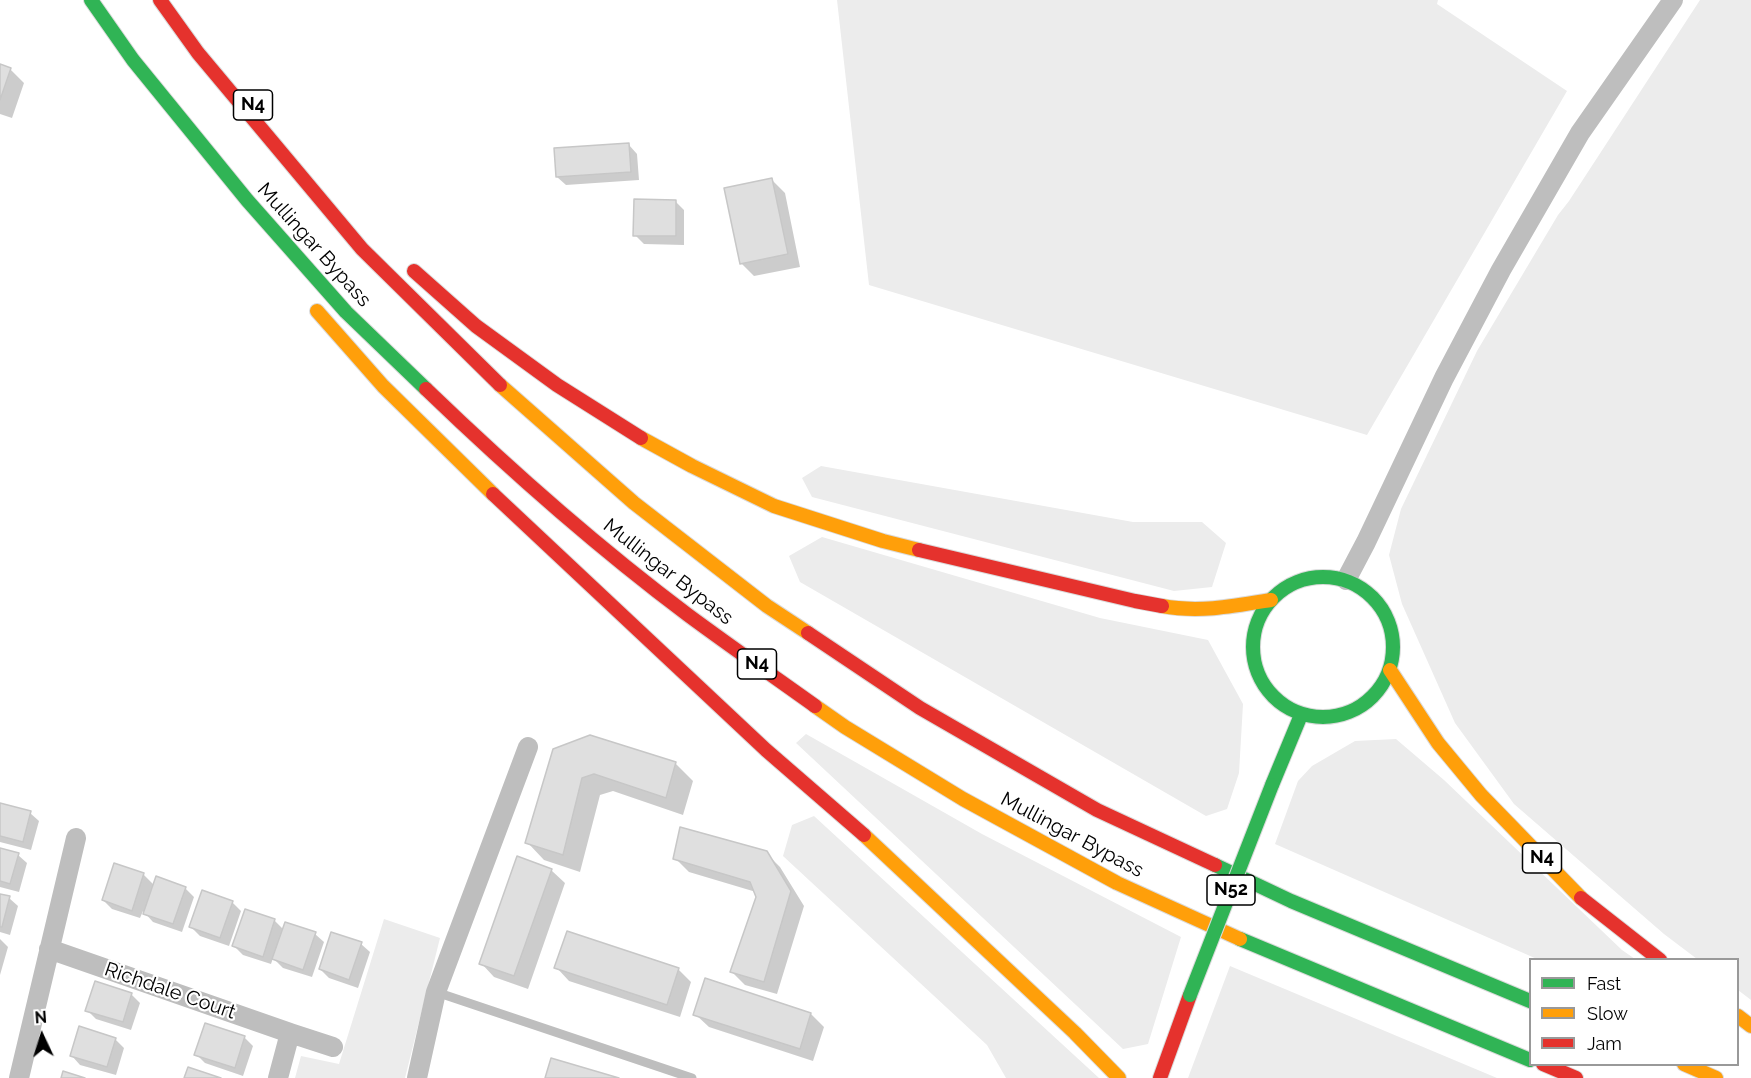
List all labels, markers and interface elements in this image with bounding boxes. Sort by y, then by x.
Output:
road number: N4 [234,90,272,120]
street label: Mullingar Bypass [252,178,376,312]
street label: Mullingar Bypass [598,514,738,630]
road number: N4 [738,649,777,679]
street label: Mullingar Bypass [996,787,1148,883]
road number: N4 [1522,843,1562,873]
road number: N52 [1207,875,1255,905]
street label: Richdale Court [101,957,239,1025]
legend [1529,958,1739,1066]
text: Fast [1587,973,1621,994]
text: Slow [1587,1003,1628,1024]
north arrow [12,1006,72,1066]
text: N [34,1008,47,1027]
text: Jam [1587,1033,1622,1054]

